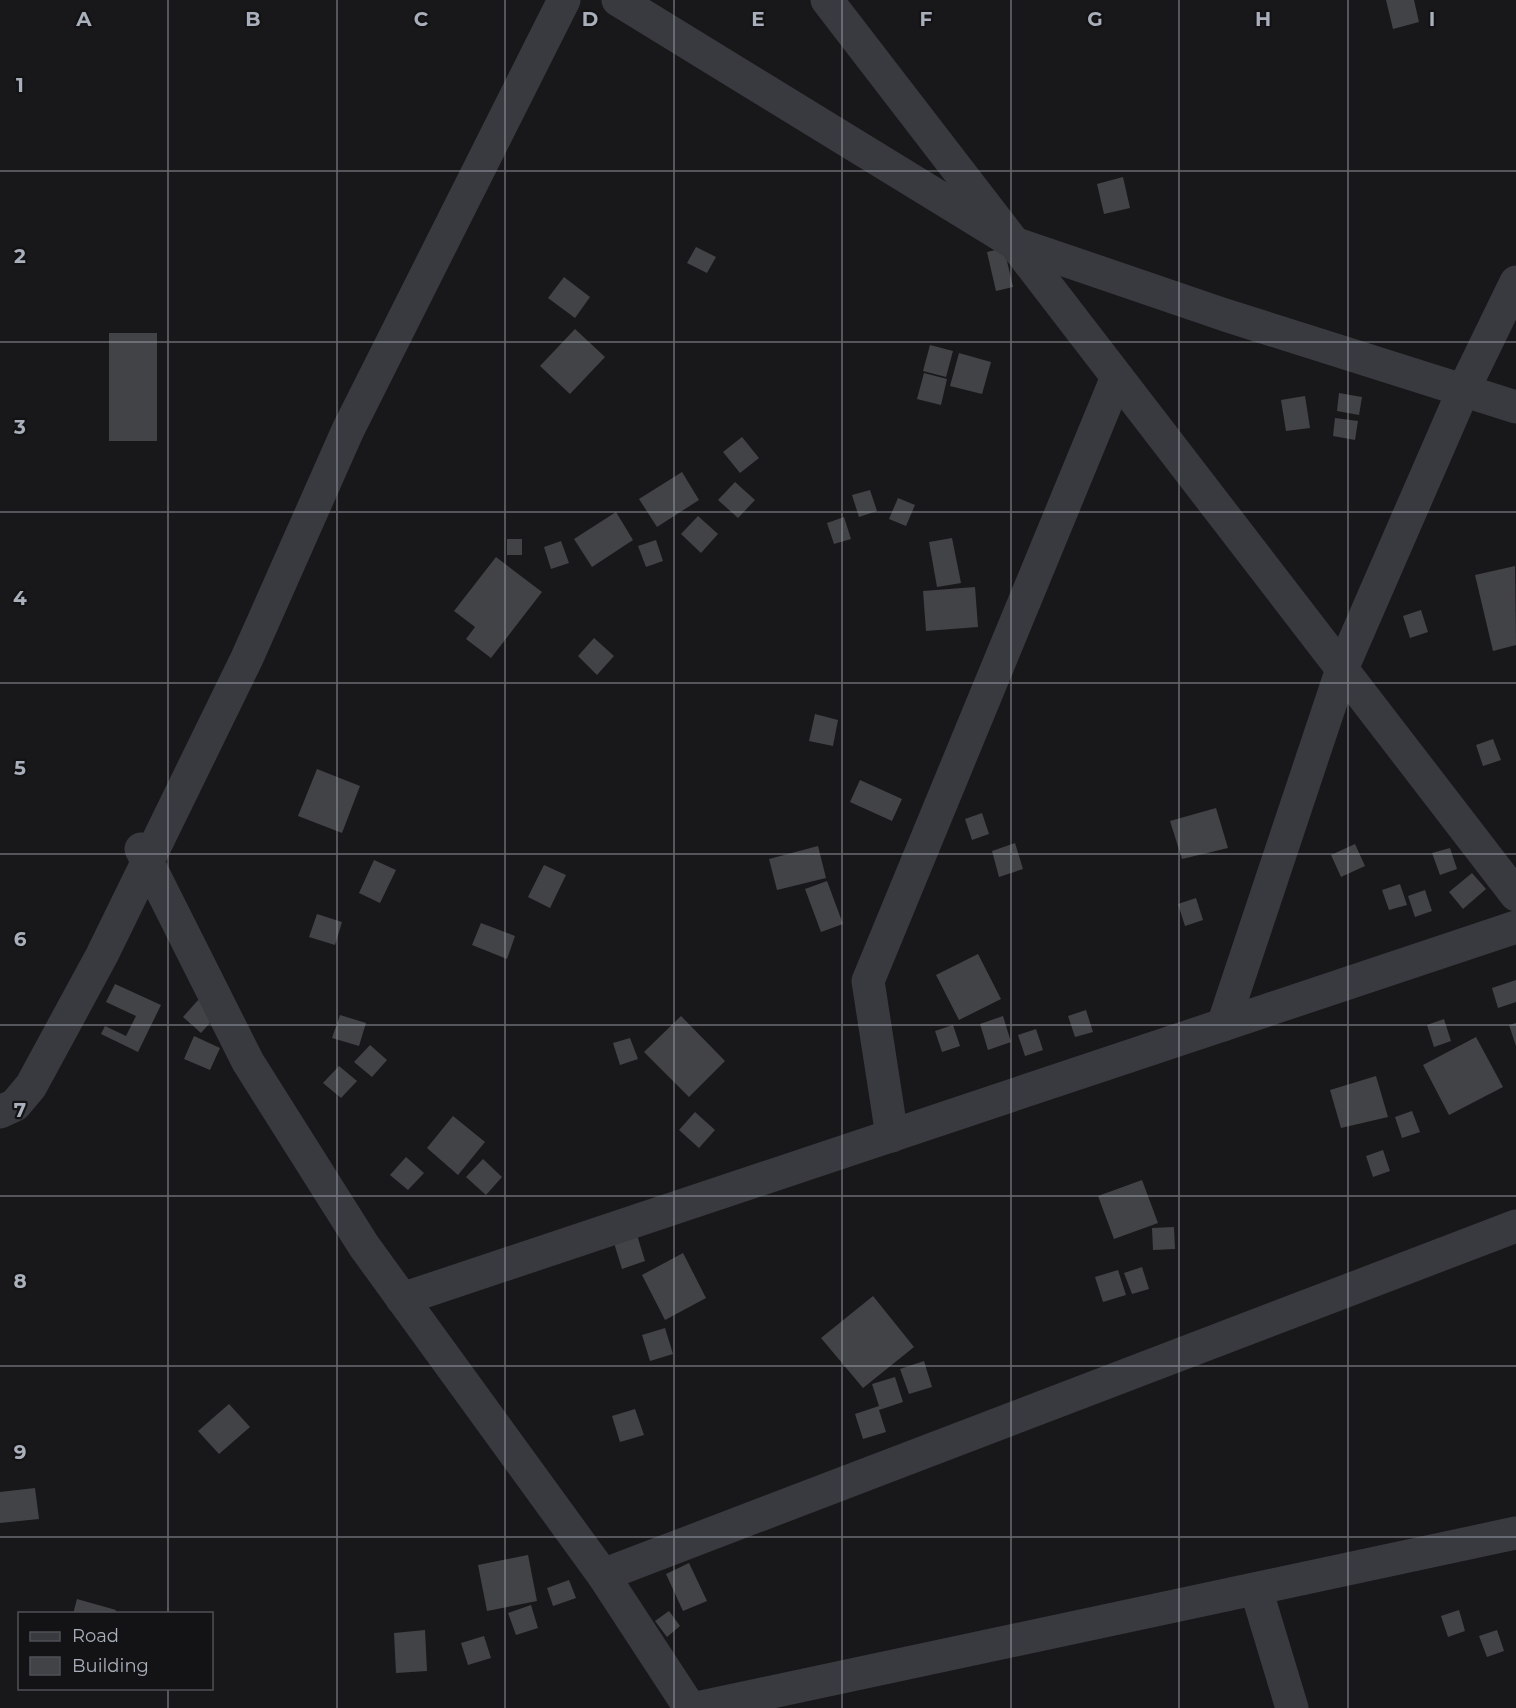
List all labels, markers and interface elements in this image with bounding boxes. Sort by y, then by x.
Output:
text: A [75,7,92,31]
text: B [245,7,261,31]
text: C [414,7,429,31]
text: D [582,7,598,31]
text: E [751,7,765,31]
text: F [920,7,933,31]
text: G [1087,7,1103,31]
text: H [1255,7,1271,31]
text: I [1429,7,1435,31]
text: 1 [16,73,24,97]
text: 2 [14,244,26,268]
text: 3 [13,415,26,439]
text: 4 [13,586,27,610]
text: 5 [14,756,26,780]
text: 6 [14,927,27,951]
text: 7 [14,1098,26,1122]
text: 8 [13,1269,27,1293]
text: 9 [14,1440,26,1464]
legend [18,1612,213,1690]
text: Road [72,1625,119,1647]
text: Building [72,1655,149,1677]

